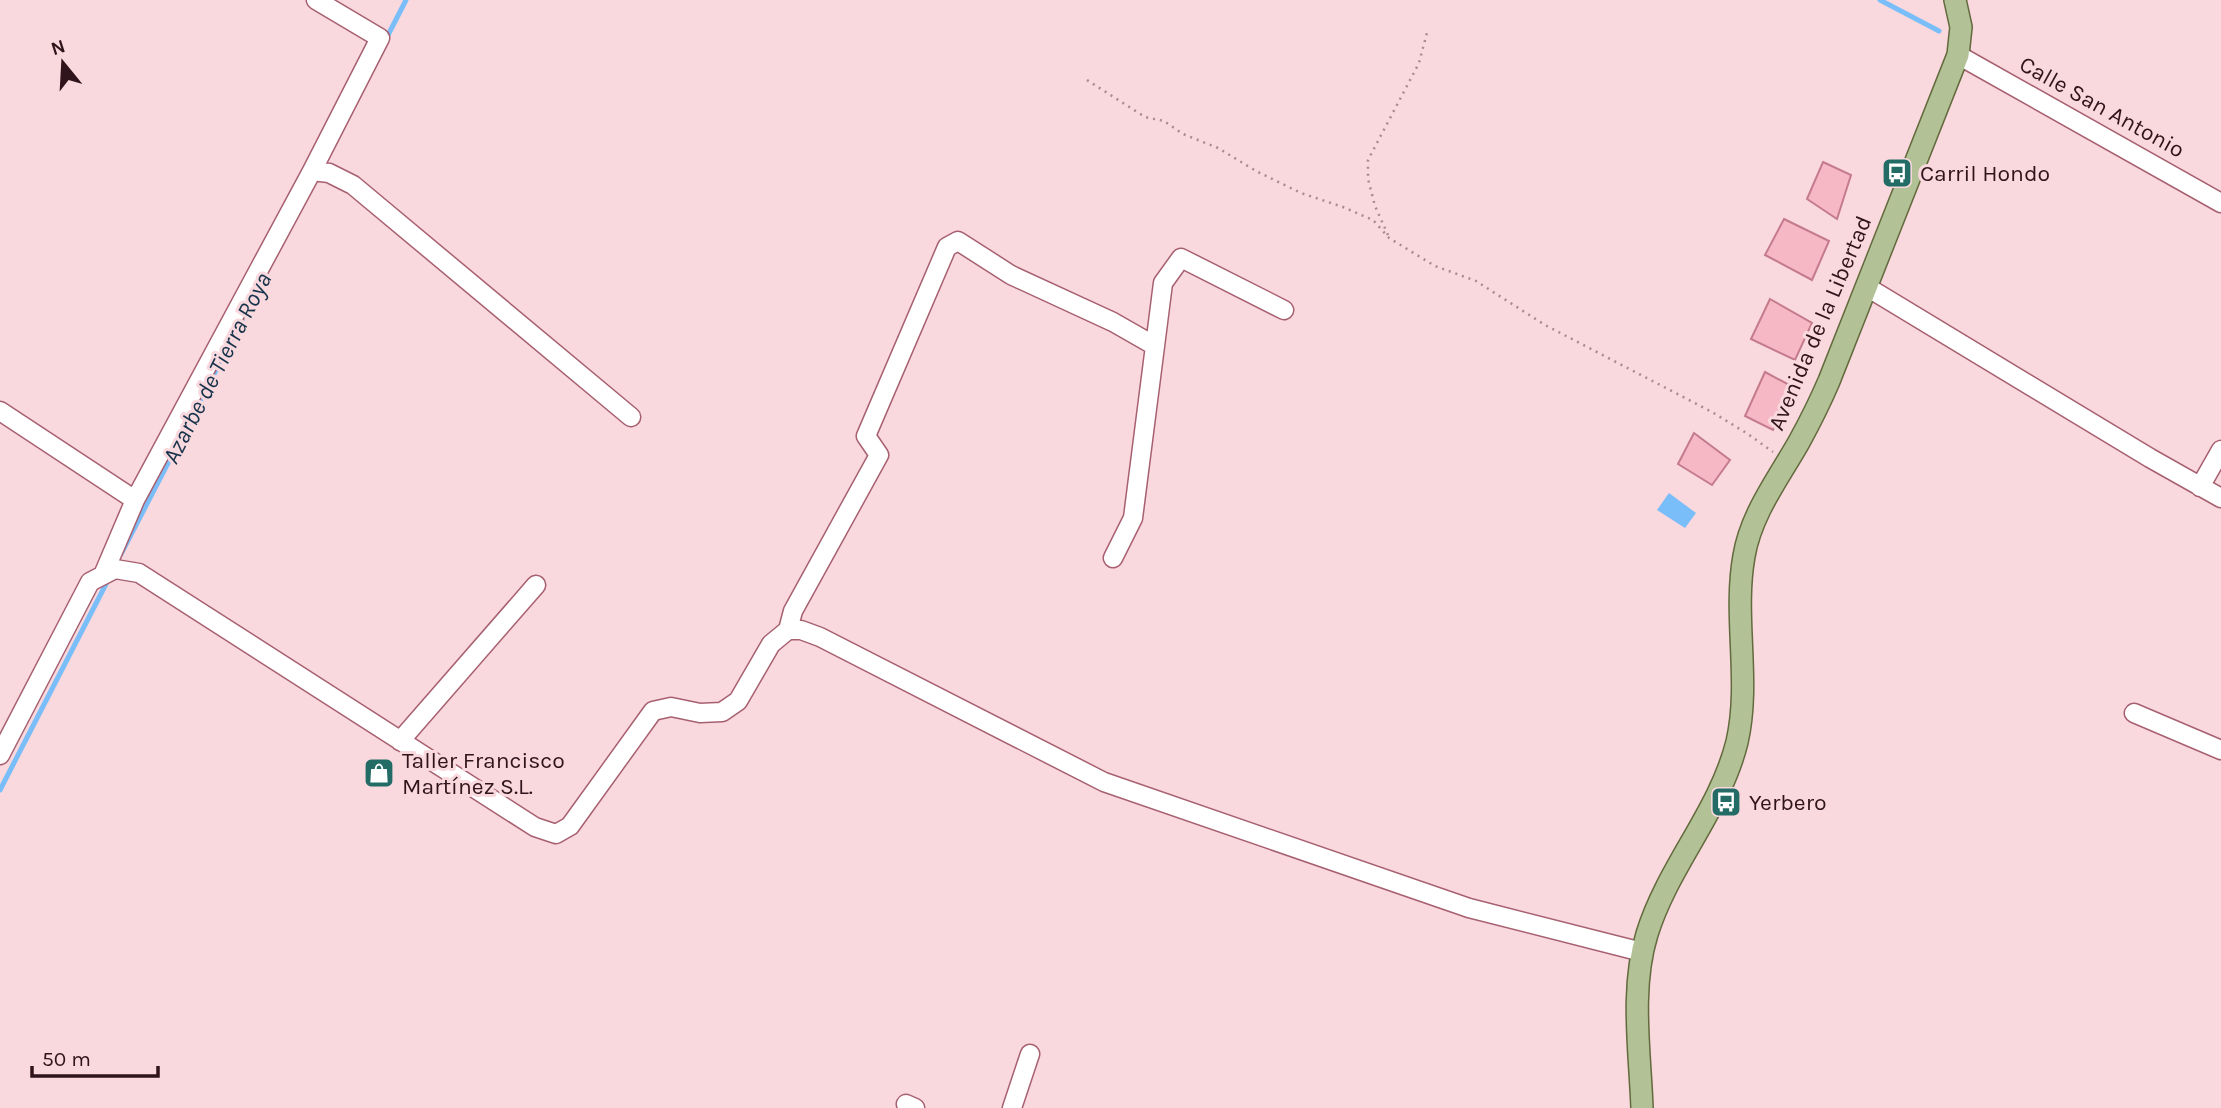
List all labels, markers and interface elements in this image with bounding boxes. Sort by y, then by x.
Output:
north arrow [28,28,98,98]
text: N [48,35,68,60]
street label: Calle San Antonio [2015,50,2189,164]
bus stop icon: Carril Hondo [1880,156,1914,190]
place label: Carril Hondo [1920,160,2050,187]
street label: Avenida de la Libertad [1763,212,1877,434]
water label: Azarbe de Tierra Roya [157,268,277,468]
place label: Taller Francisco Martínez S.L. [402,747,565,800]
shop icon: Taller Francisco Martínez S.L. [362,756,396,790]
bus stop icon: Yerbero [1709,785,1743,819]
place label: Yerbero [1749,789,1827,816]
scale bar [32,1034,158,1078]
text: 50 m [42,1047,91,1071]

